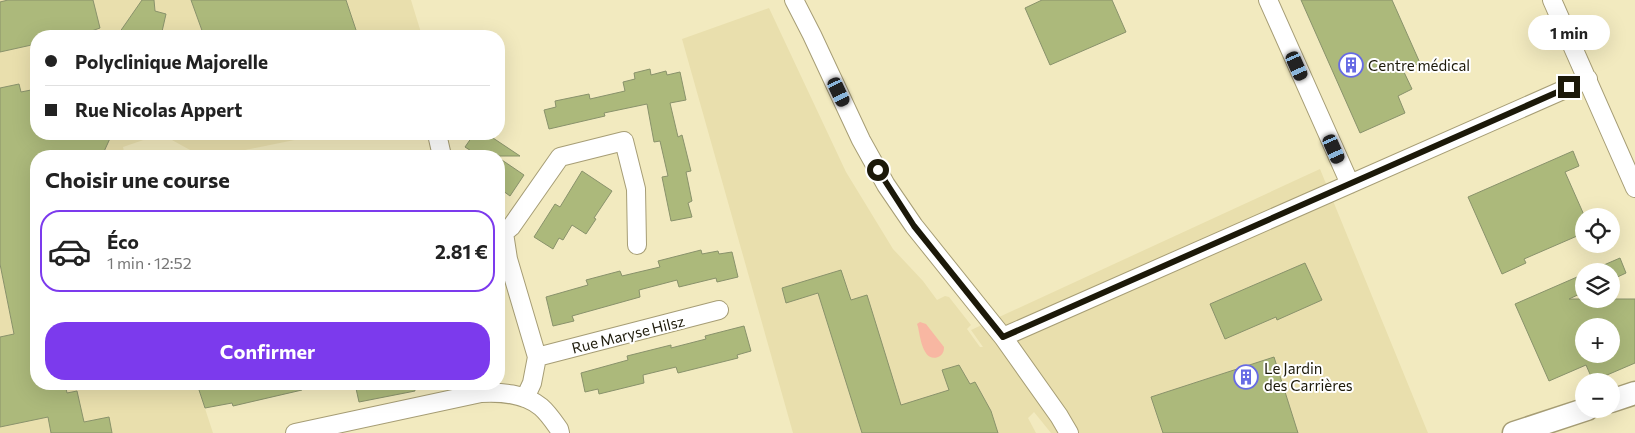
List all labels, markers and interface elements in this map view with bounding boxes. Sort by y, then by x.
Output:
callout: 1 min [1528,14,1610,49]
text: 1 min [1550,23,1588,42]
car [1284,49,1309,83]
text: Polyclinique Majorelle [75,50,268,73]
building icon: Centre médical [1338,52,1364,78]
place label: Centre médical [1368,56,1470,74]
car [825,75,852,109]
route end [1558,76,1580,98]
text: Rue Nicolas Appert [75,98,242,121]
car [1321,132,1346,166]
route start [867,159,889,181]
text: Choisir une course [45,166,230,193]
map controls [1575,208,1620,418]
button: locate [1575,208,1620,253]
icon: car [47,229,92,274]
text: Éco [107,230,139,253]
text: 2.81 € [435,240,488,263]
text: 1 min · 12:52 [107,253,192,272]
button: layers [1575,263,1620,308]
street label: Rue Maryse Hilsz [570,311,686,357]
button: + [1575,318,1620,363]
button: Confirmer [45,322,490,380]
place label: Le Jardin des Carrières [1264,359,1353,394]
building icon: Le Jardin des Carrières [1233,364,1259,390]
button: − [1575,373,1620,418]

